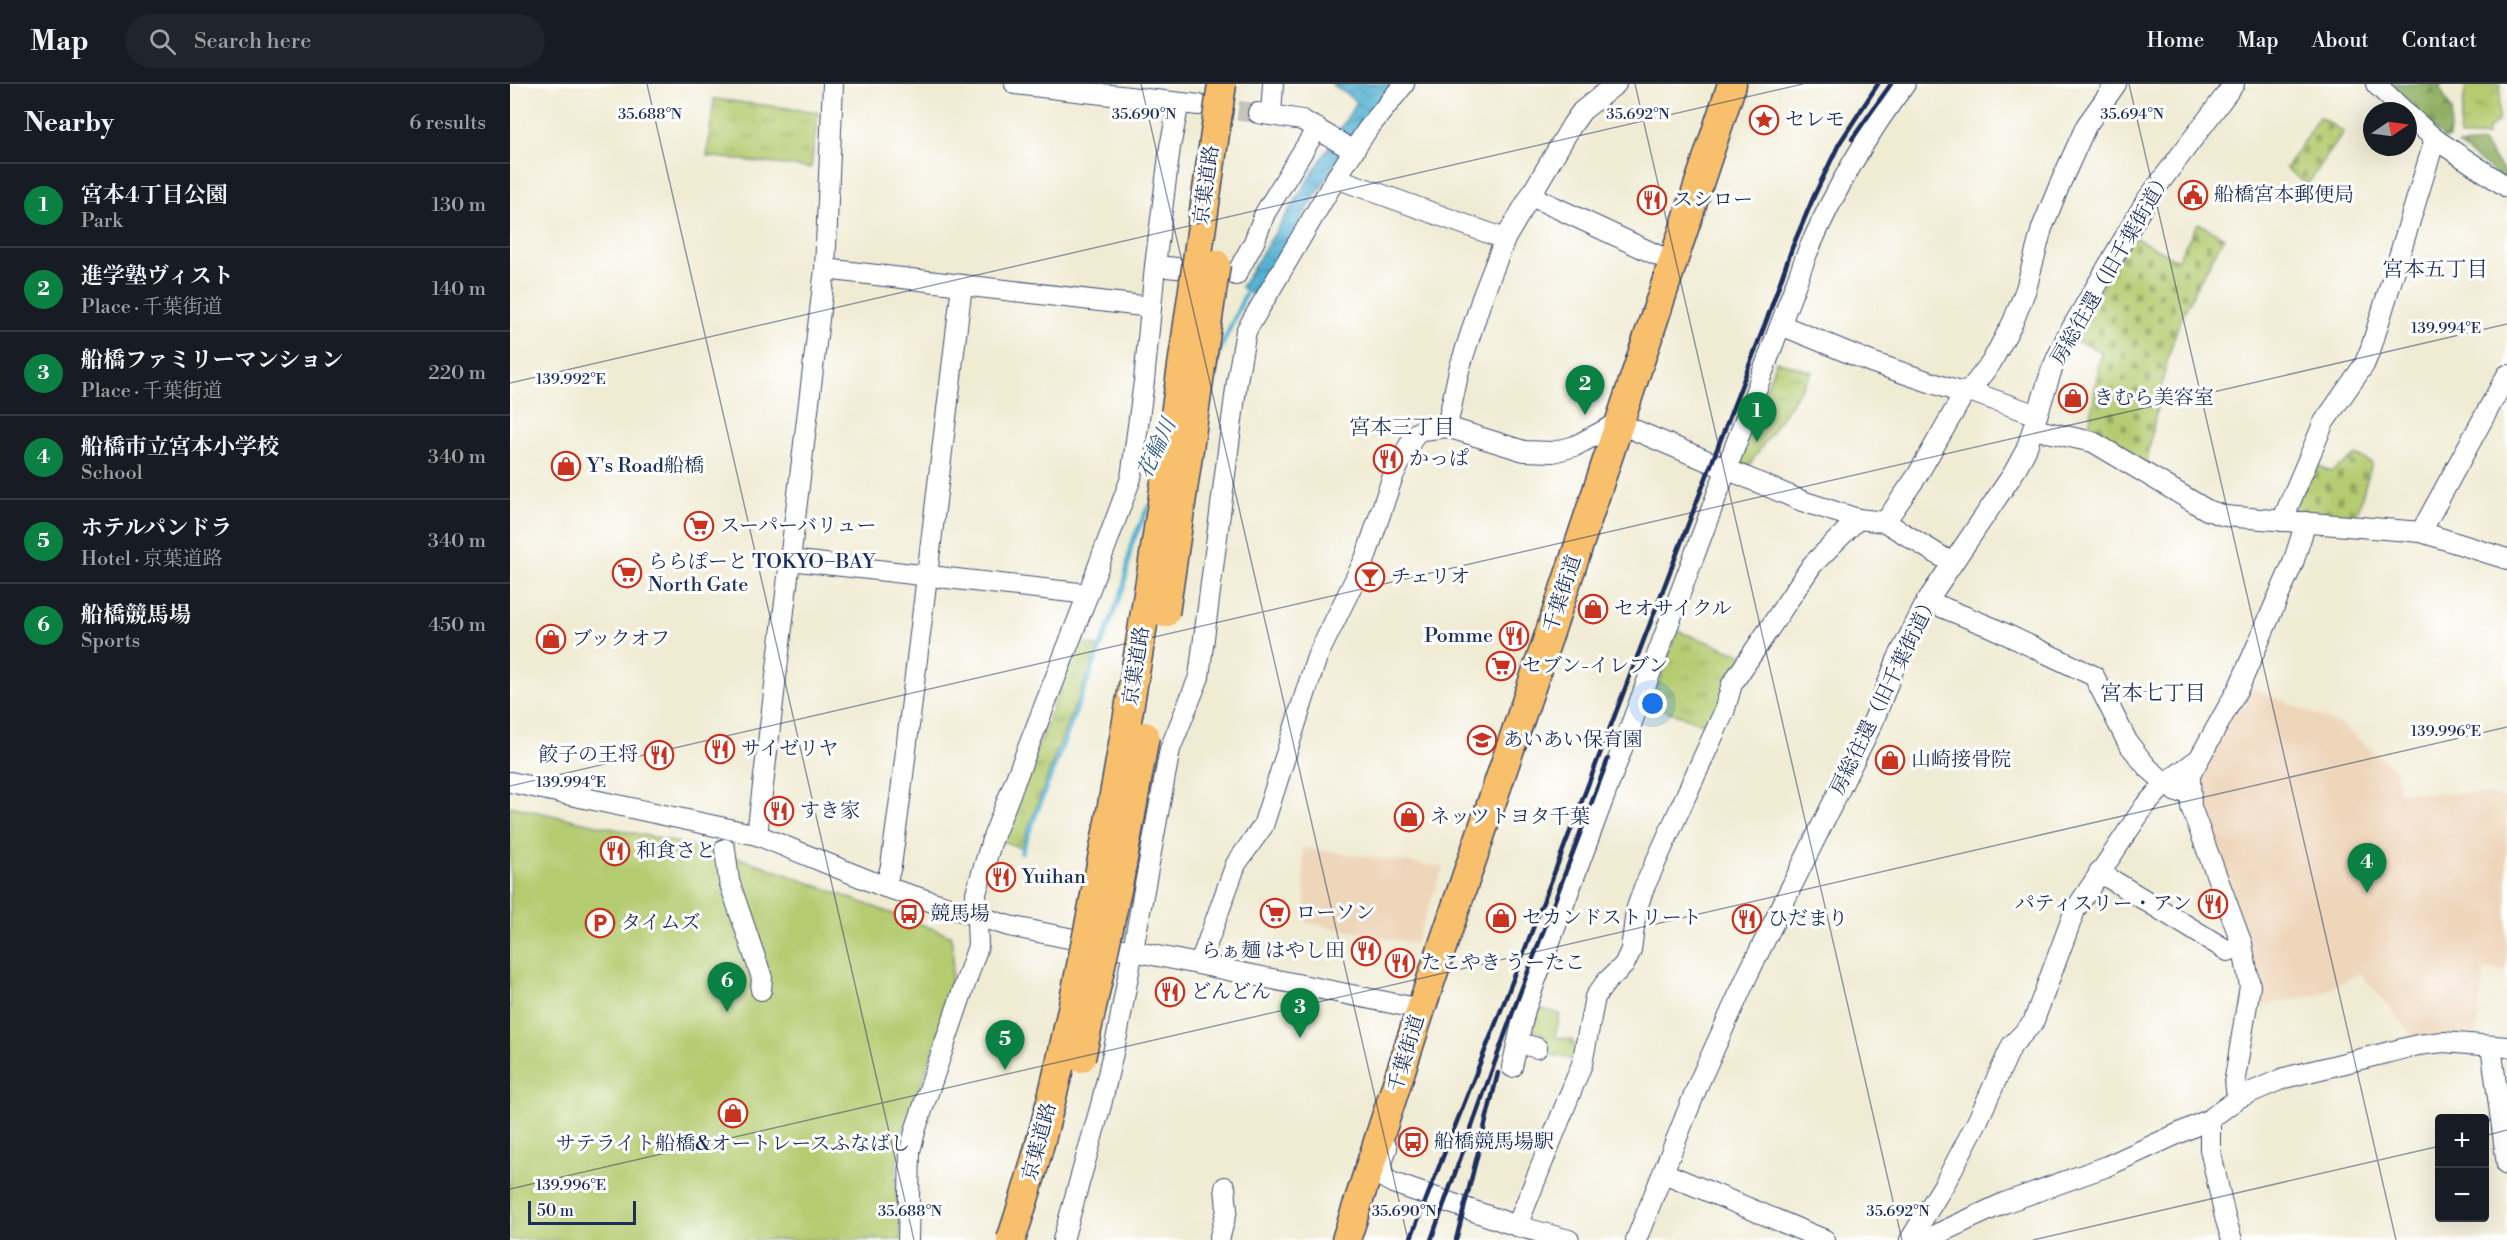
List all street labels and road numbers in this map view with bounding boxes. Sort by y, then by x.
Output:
street label: 京葉道路 [1189,144,1225,226]
street label: 房総往還（旧千葉街道） [2046,166,2178,370]
street label: 千葉街道 [1539,552,1587,636]
street label: 房総往還（旧千葉街道） [1826,591,1944,799]
street label: 京葉道路 [1118,625,1156,707]
street label: 千葉街道 [1383,1012,1431,1096]
street label: 京葉道路 [1018,1100,1062,1184]

